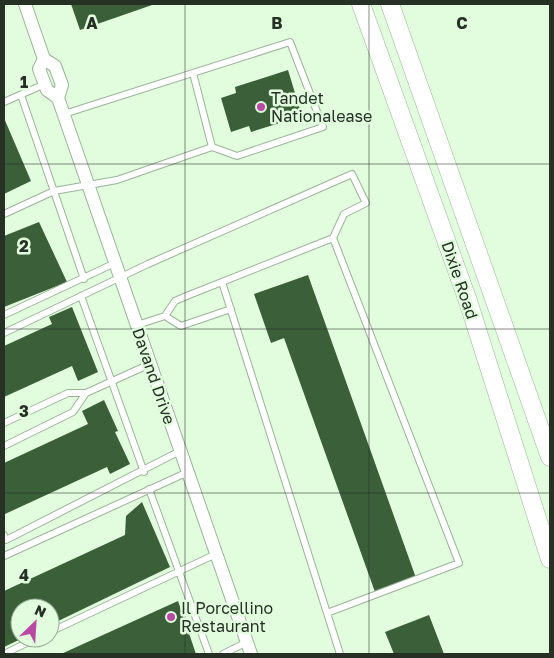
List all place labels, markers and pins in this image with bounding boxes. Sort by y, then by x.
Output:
place label: Tandet Nationalease [271,88,372,126]
marker: Tandet Nationalease [255,101,267,113]
place label: Il Porcellino Restaurant [181,598,273,636]
marker: Il Porcellino Restaurant [165,611,177,623]

